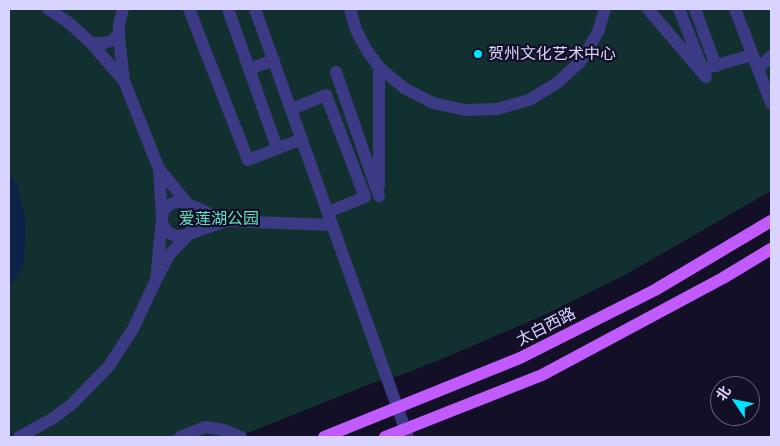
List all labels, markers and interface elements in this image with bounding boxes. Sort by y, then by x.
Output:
place label: 贺州文化艺术中心 [488,44,616,64]
marker: 贺州文化艺术中心 [472,48,484,60]
park label: 爱莲湖公园 [179,209,259,229]
street label: 太白西路 [513,304,579,350]
north arrow [710,376,760,426]
text: 北 [712,382,735,404]

